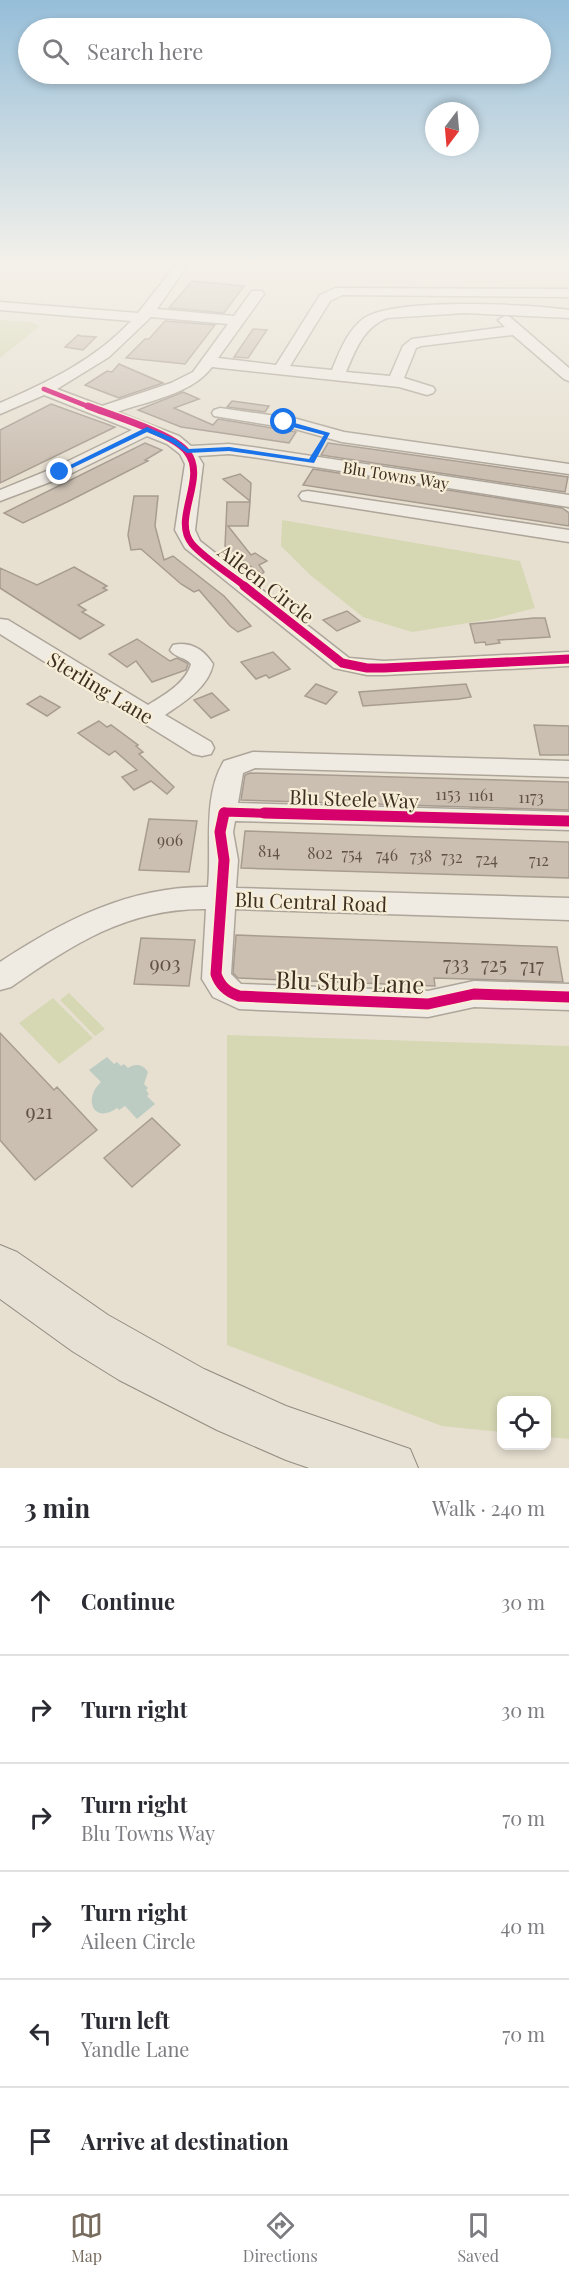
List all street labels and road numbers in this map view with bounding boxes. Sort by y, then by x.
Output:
street label: Blu Towns Way [341,456,451,494]
street label: Aileen Circle [213,536,320,629]
street label: Sterling Lane [43,645,159,729]
street label: Blu Steele Way [289,782,419,814]
street label: Blu Central Road [234,885,388,917]
street label: Blu Stub Lane [275,962,425,1000]

